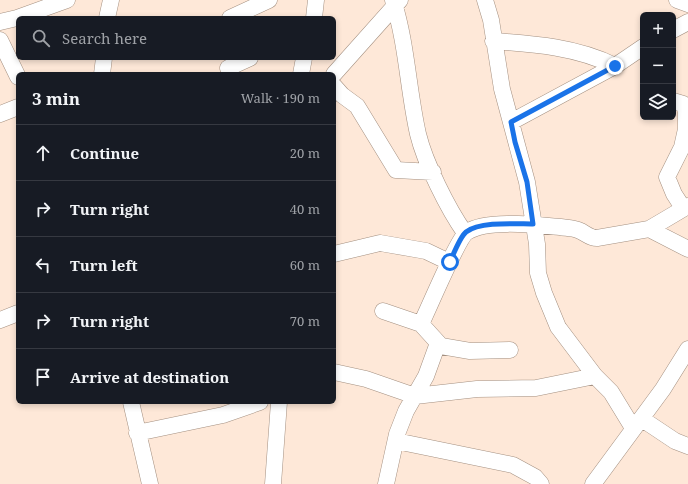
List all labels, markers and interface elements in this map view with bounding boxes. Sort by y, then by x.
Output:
map controls [640,12,676,120]
button: + [640,12,676,48]
search box [16,16,336,60]
icon: search [30,27,52,49]
text: Search here [62,28,147,48]
button: − [640,48,676,84]
route end [606,57,624,75]
button: layers [640,84,676,120]
text: 3 min [32,87,80,110]
text: Walk · 190 m [241,89,320,107]
icon: ahead [32,142,54,164]
text: Continue [70,143,139,163]
text: 20 m [290,144,320,162]
icon: right [32,198,54,220]
text: Turn right [70,199,149,219]
text: 40 m [290,200,320,218]
route start [441,253,459,271]
icon: left [32,254,54,276]
text: Turn left [70,255,138,275]
text: 60 m [290,256,320,274]
icon: right [32,310,54,332]
text: Turn right [70,311,149,331]
text: 70 m [290,312,320,330]
icon: arrive [32,366,54,388]
text: Arrive at destination [70,367,229,387]

